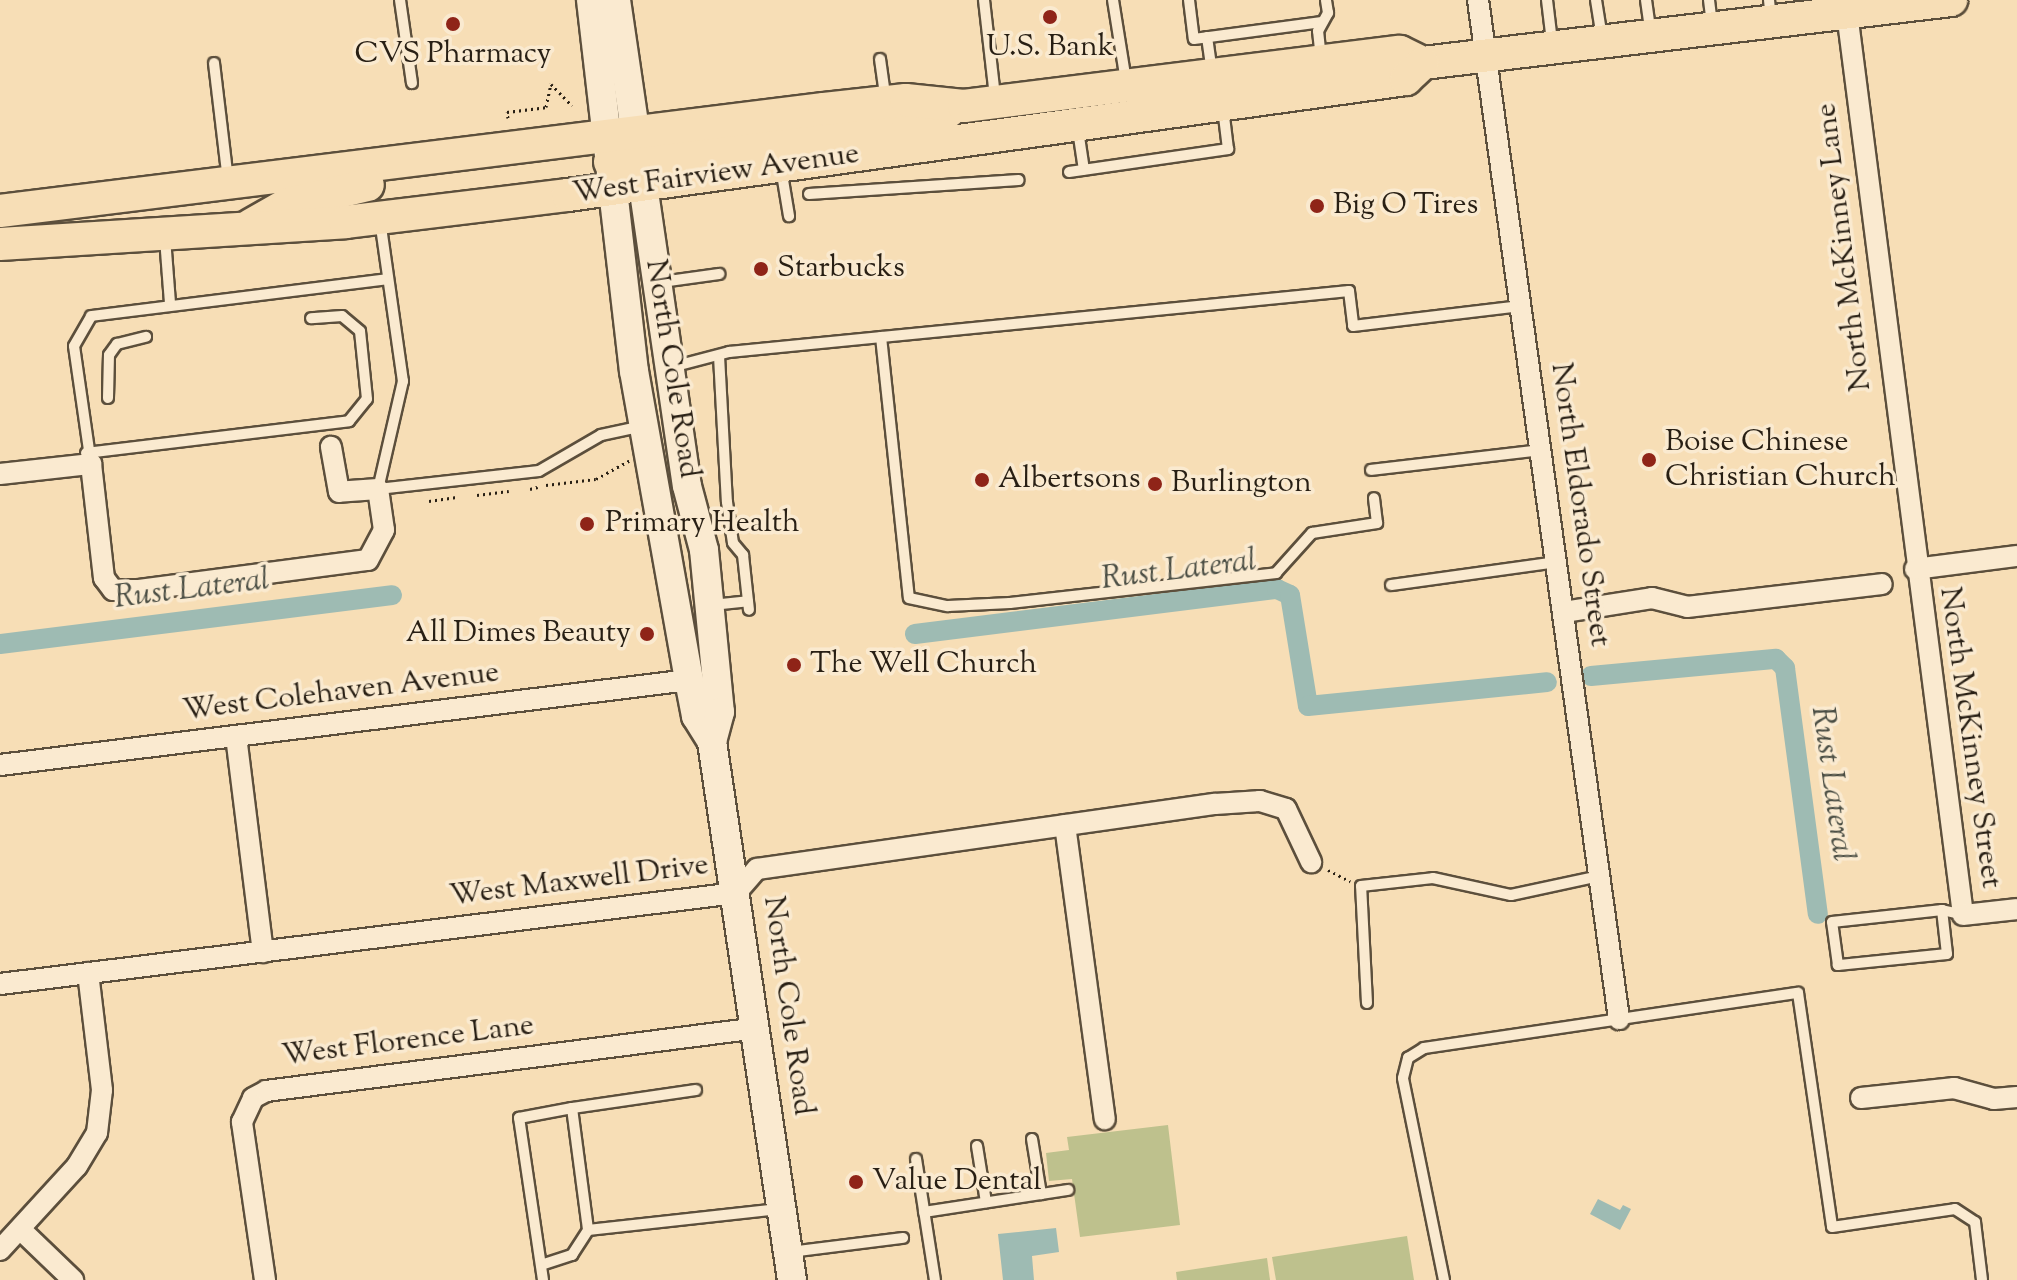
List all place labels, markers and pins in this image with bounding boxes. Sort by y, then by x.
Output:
marker: U.S. Bank [1041,8,1059,26]
marker: CVS Pharmacy [444,15,462,33]
place label: U.S. Bank [986,30,1114,66]
place label: CVS Pharmacy [355,37,551,73]
place label: Big O Tires [1333,188,1478,224]
marker: Big O Tires [1308,197,1326,215]
place label: Starbucks [777,251,905,287]
marker: Starbucks [752,260,770,278]
place label: Boise Chinese Christian Church [1665,425,1896,496]
marker: Boise Chinese Christian Church [1640,451,1658,469]
place label: Albertsons [998,462,1141,498]
place label: Burlington [1171,466,1312,502]
marker: Albertsons [973,471,991,489]
marker: Burlington [1146,475,1164,493]
place label: Primary Health [605,506,800,542]
marker: Primary Health [576,513,598,535]
place label: All Dimes Beauty [406,616,631,652]
marker: All Dimes Beauty [638,625,656,643]
place label: The Well Church [810,647,1037,683]
marker: The Well Church [785,656,803,674]
place label: Value Dental [872,1164,1042,1200]
marker: Value Dental [847,1173,865,1191]

